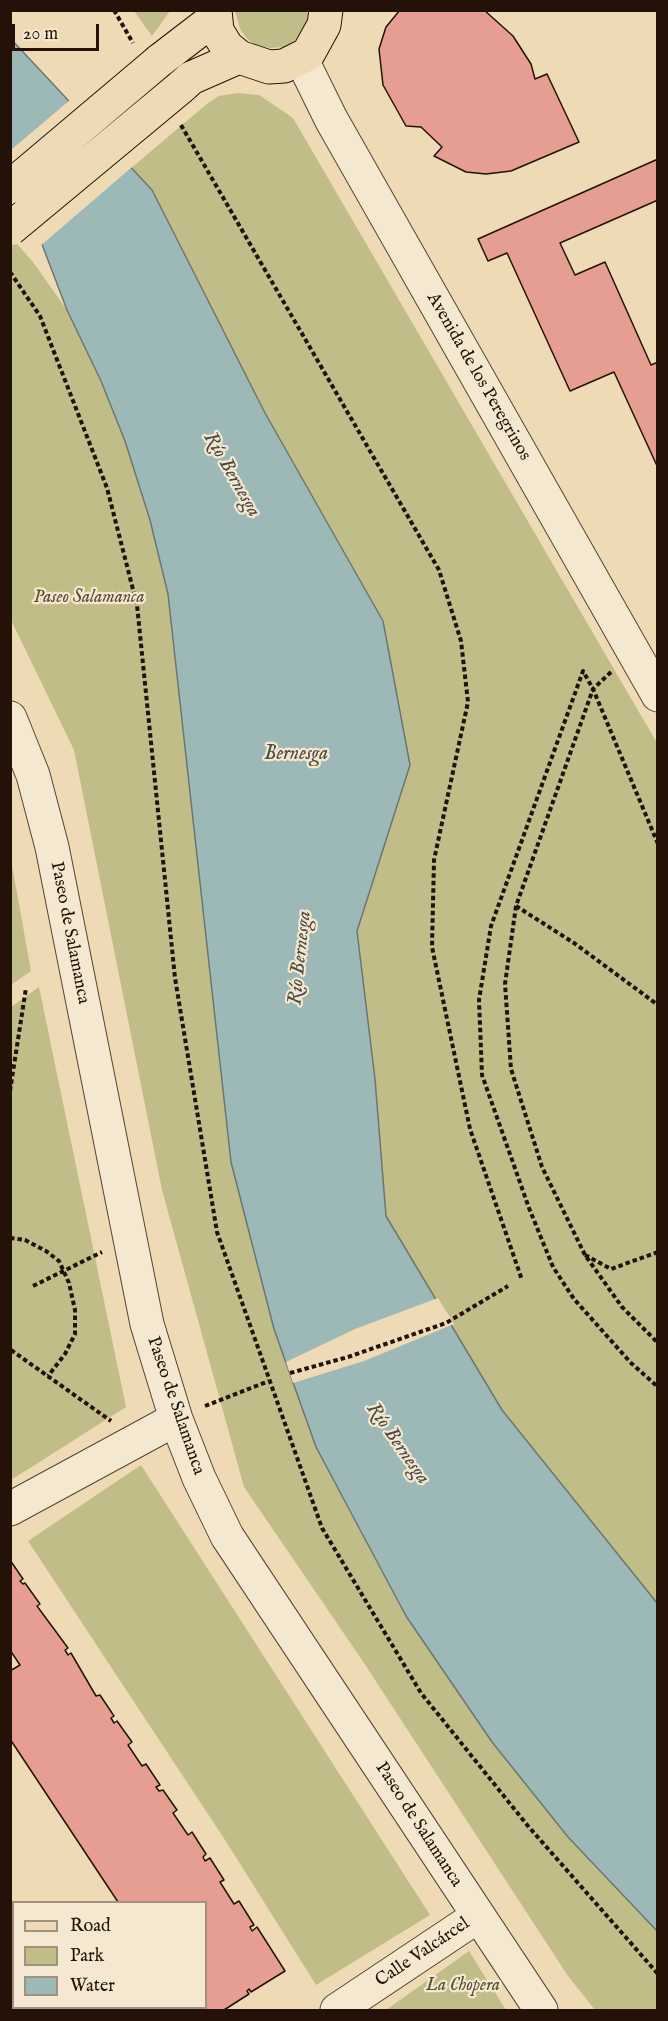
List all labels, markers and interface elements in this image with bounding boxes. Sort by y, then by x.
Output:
scale bar [15,12,102,50]
text: 20 m [23,23,58,46]
street label: Avenida de los Peregrinos [421,289,535,465]
water label: Río Bernesga [197,428,265,522]
park label: Paseo Salamanca [34,587,144,609]
water label: Bernesga [264,743,328,767]
street label: Paseo de Salamanca [45,860,93,1006]
water label: Río Bernesga [284,910,318,1006]
street label: Paseo de Salamanca [141,1334,209,1478]
water label: Río Bernesga [360,1398,434,1490]
street label: Paseo de Salamanca [370,1758,466,1892]
legend [12,1901,207,2009]
street label: Calle Valcárcel [372,1914,474,1992]
text: Road [70,1915,111,1938]
text: Park [70,1945,104,1968]
text: Water [70,1975,115,1998]
park label: La Chopera [426,1975,500,1997]

